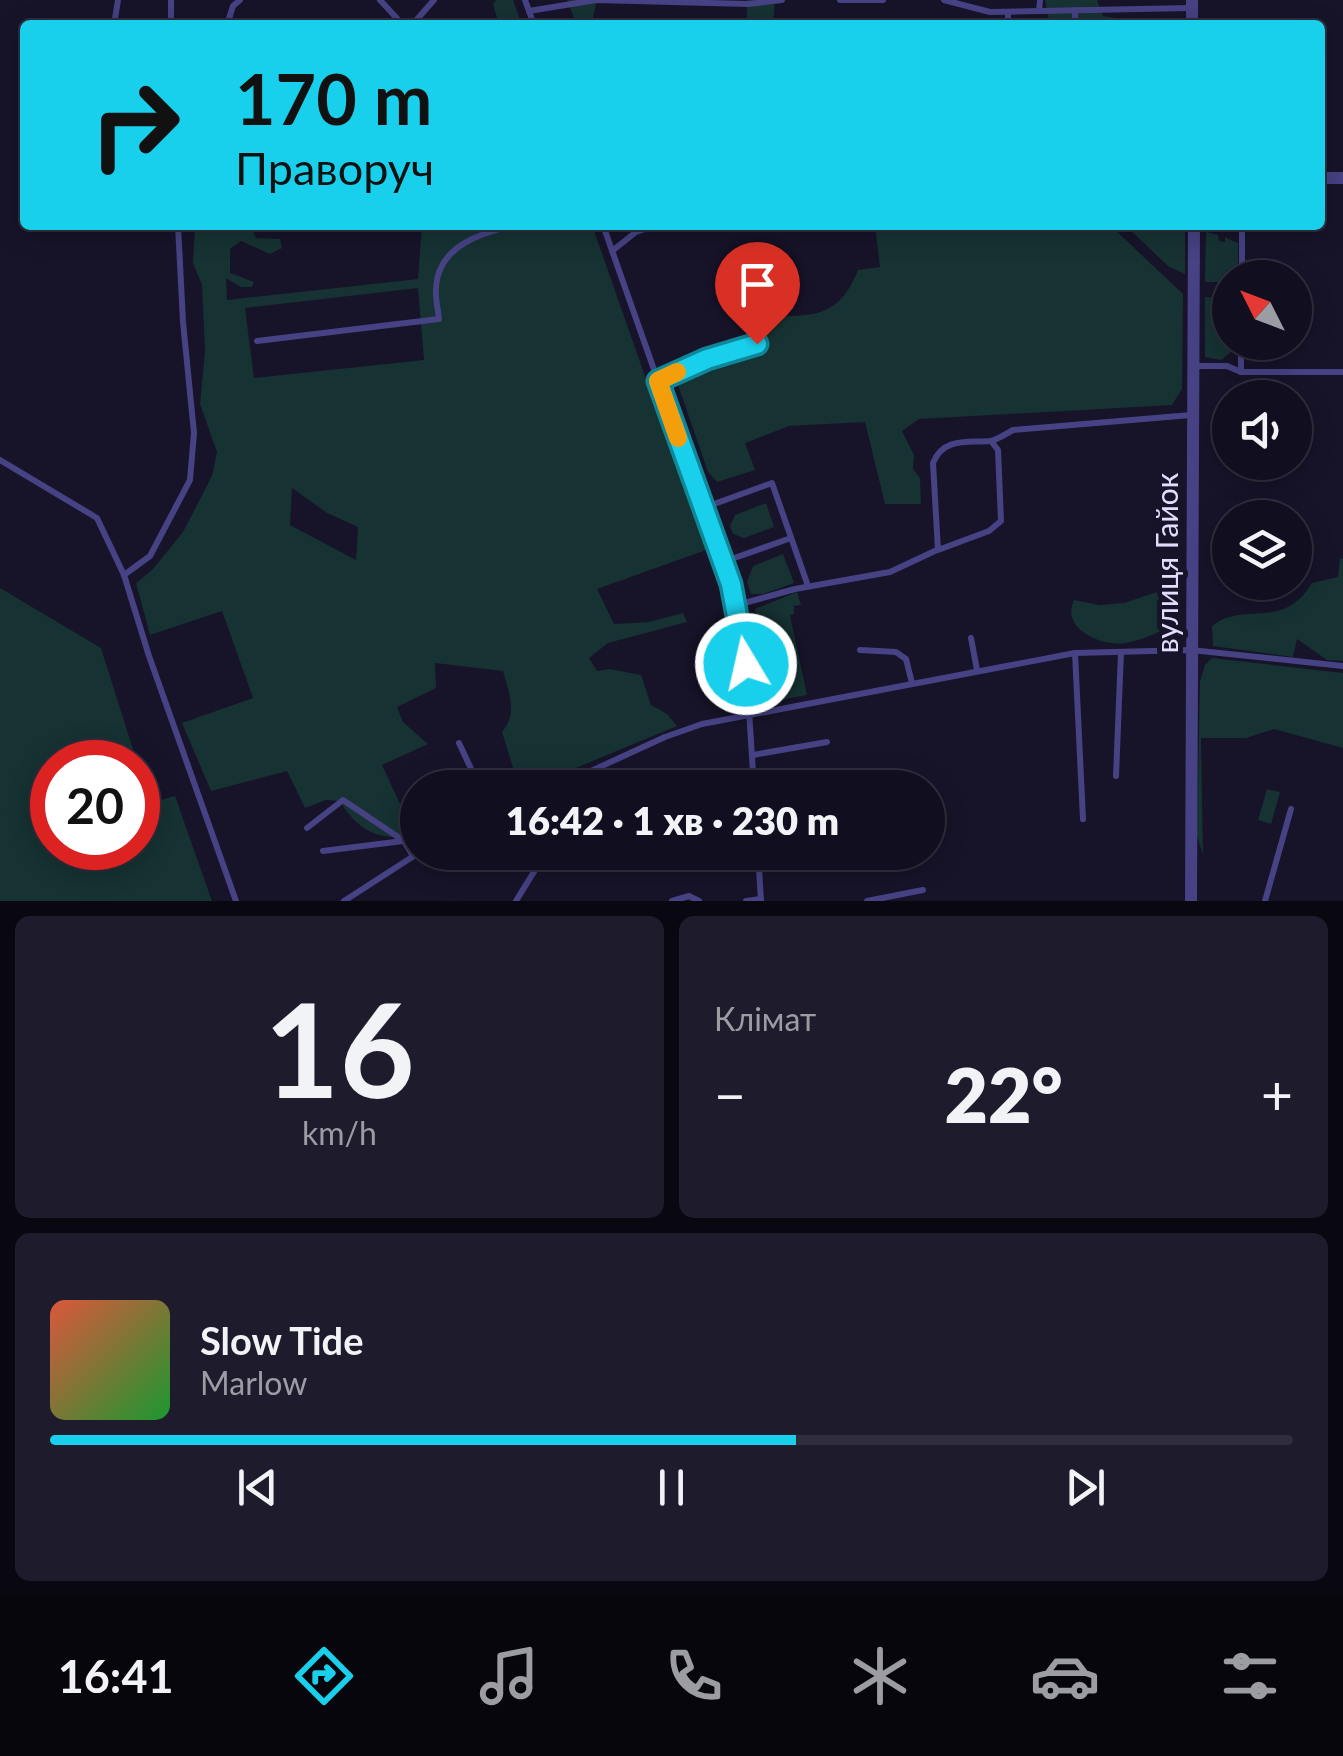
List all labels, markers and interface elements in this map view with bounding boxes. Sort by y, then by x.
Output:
text: 170 m [235,56,432,140]
icon: right [70,60,200,190]
text: Праворуч [235,141,434,195]
pin [715,242,800,345]
icon: arrive [730,257,785,312]
north arrow [1212,260,1312,360]
map controls [1212,260,1312,600]
button: sound [1212,380,1312,480]
street label: вулиця Гайок [1148,472,1184,653]
button: layers [1212,500,1312,600]
position arrow [694,612,798,716]
speed limit sign: 20 [30,740,160,870]
text: 16:42 · 1 хв · 230 m [506,797,839,843]
text: 16 [264,970,415,1126]
text: Клімат [714,999,816,1038]
text: 22° [944,1049,1063,1139]
text: − [714,1061,746,1127]
text: + [1261,1061,1293,1127]
text: km/h [302,1113,377,1152]
text: Slow Tide [200,1317,363,1363]
text: Marlow [200,1363,307,1402]
icon: previous [230,1460,285,1515]
icon: pause [644,1460,699,1515]
icon: next [1058,1460,1113,1515]
icon: directions [289,1641,359,1711]
icon: music [474,1641,544,1711]
icon: phone [659,1641,729,1711]
icon: climate [845,1641,915,1711]
icon: car [1030,1641,1100,1711]
icon: filters [1215,1641,1285,1711]
text: 16:41 [58,1649,174,1703]

